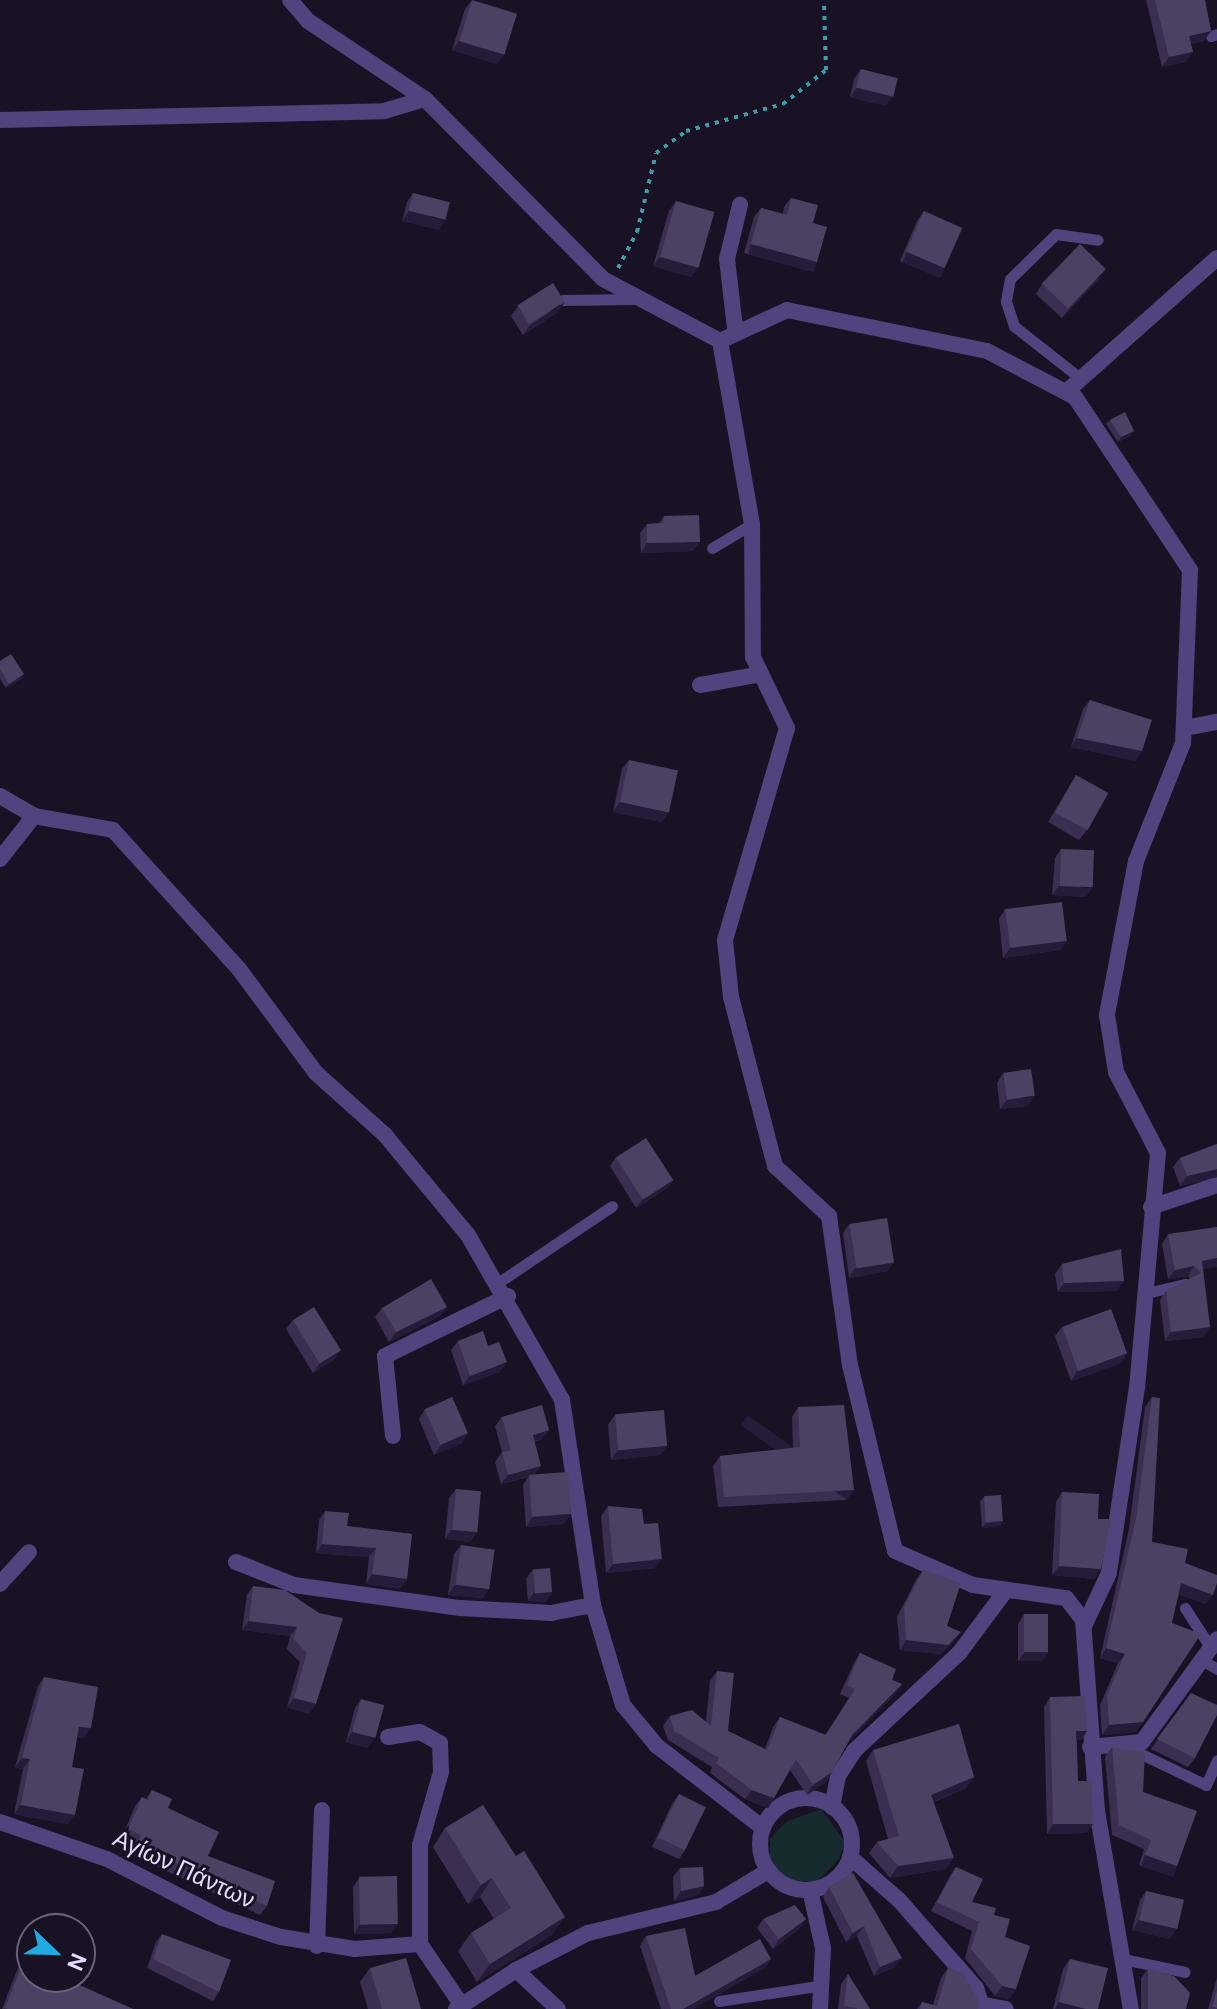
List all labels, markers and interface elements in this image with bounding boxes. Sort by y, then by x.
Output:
street label: Αγίων Πάντων [109,1824,259,1914]
north arrow [16,1913,96,1993]
text: N [60,1949,93,1975]

